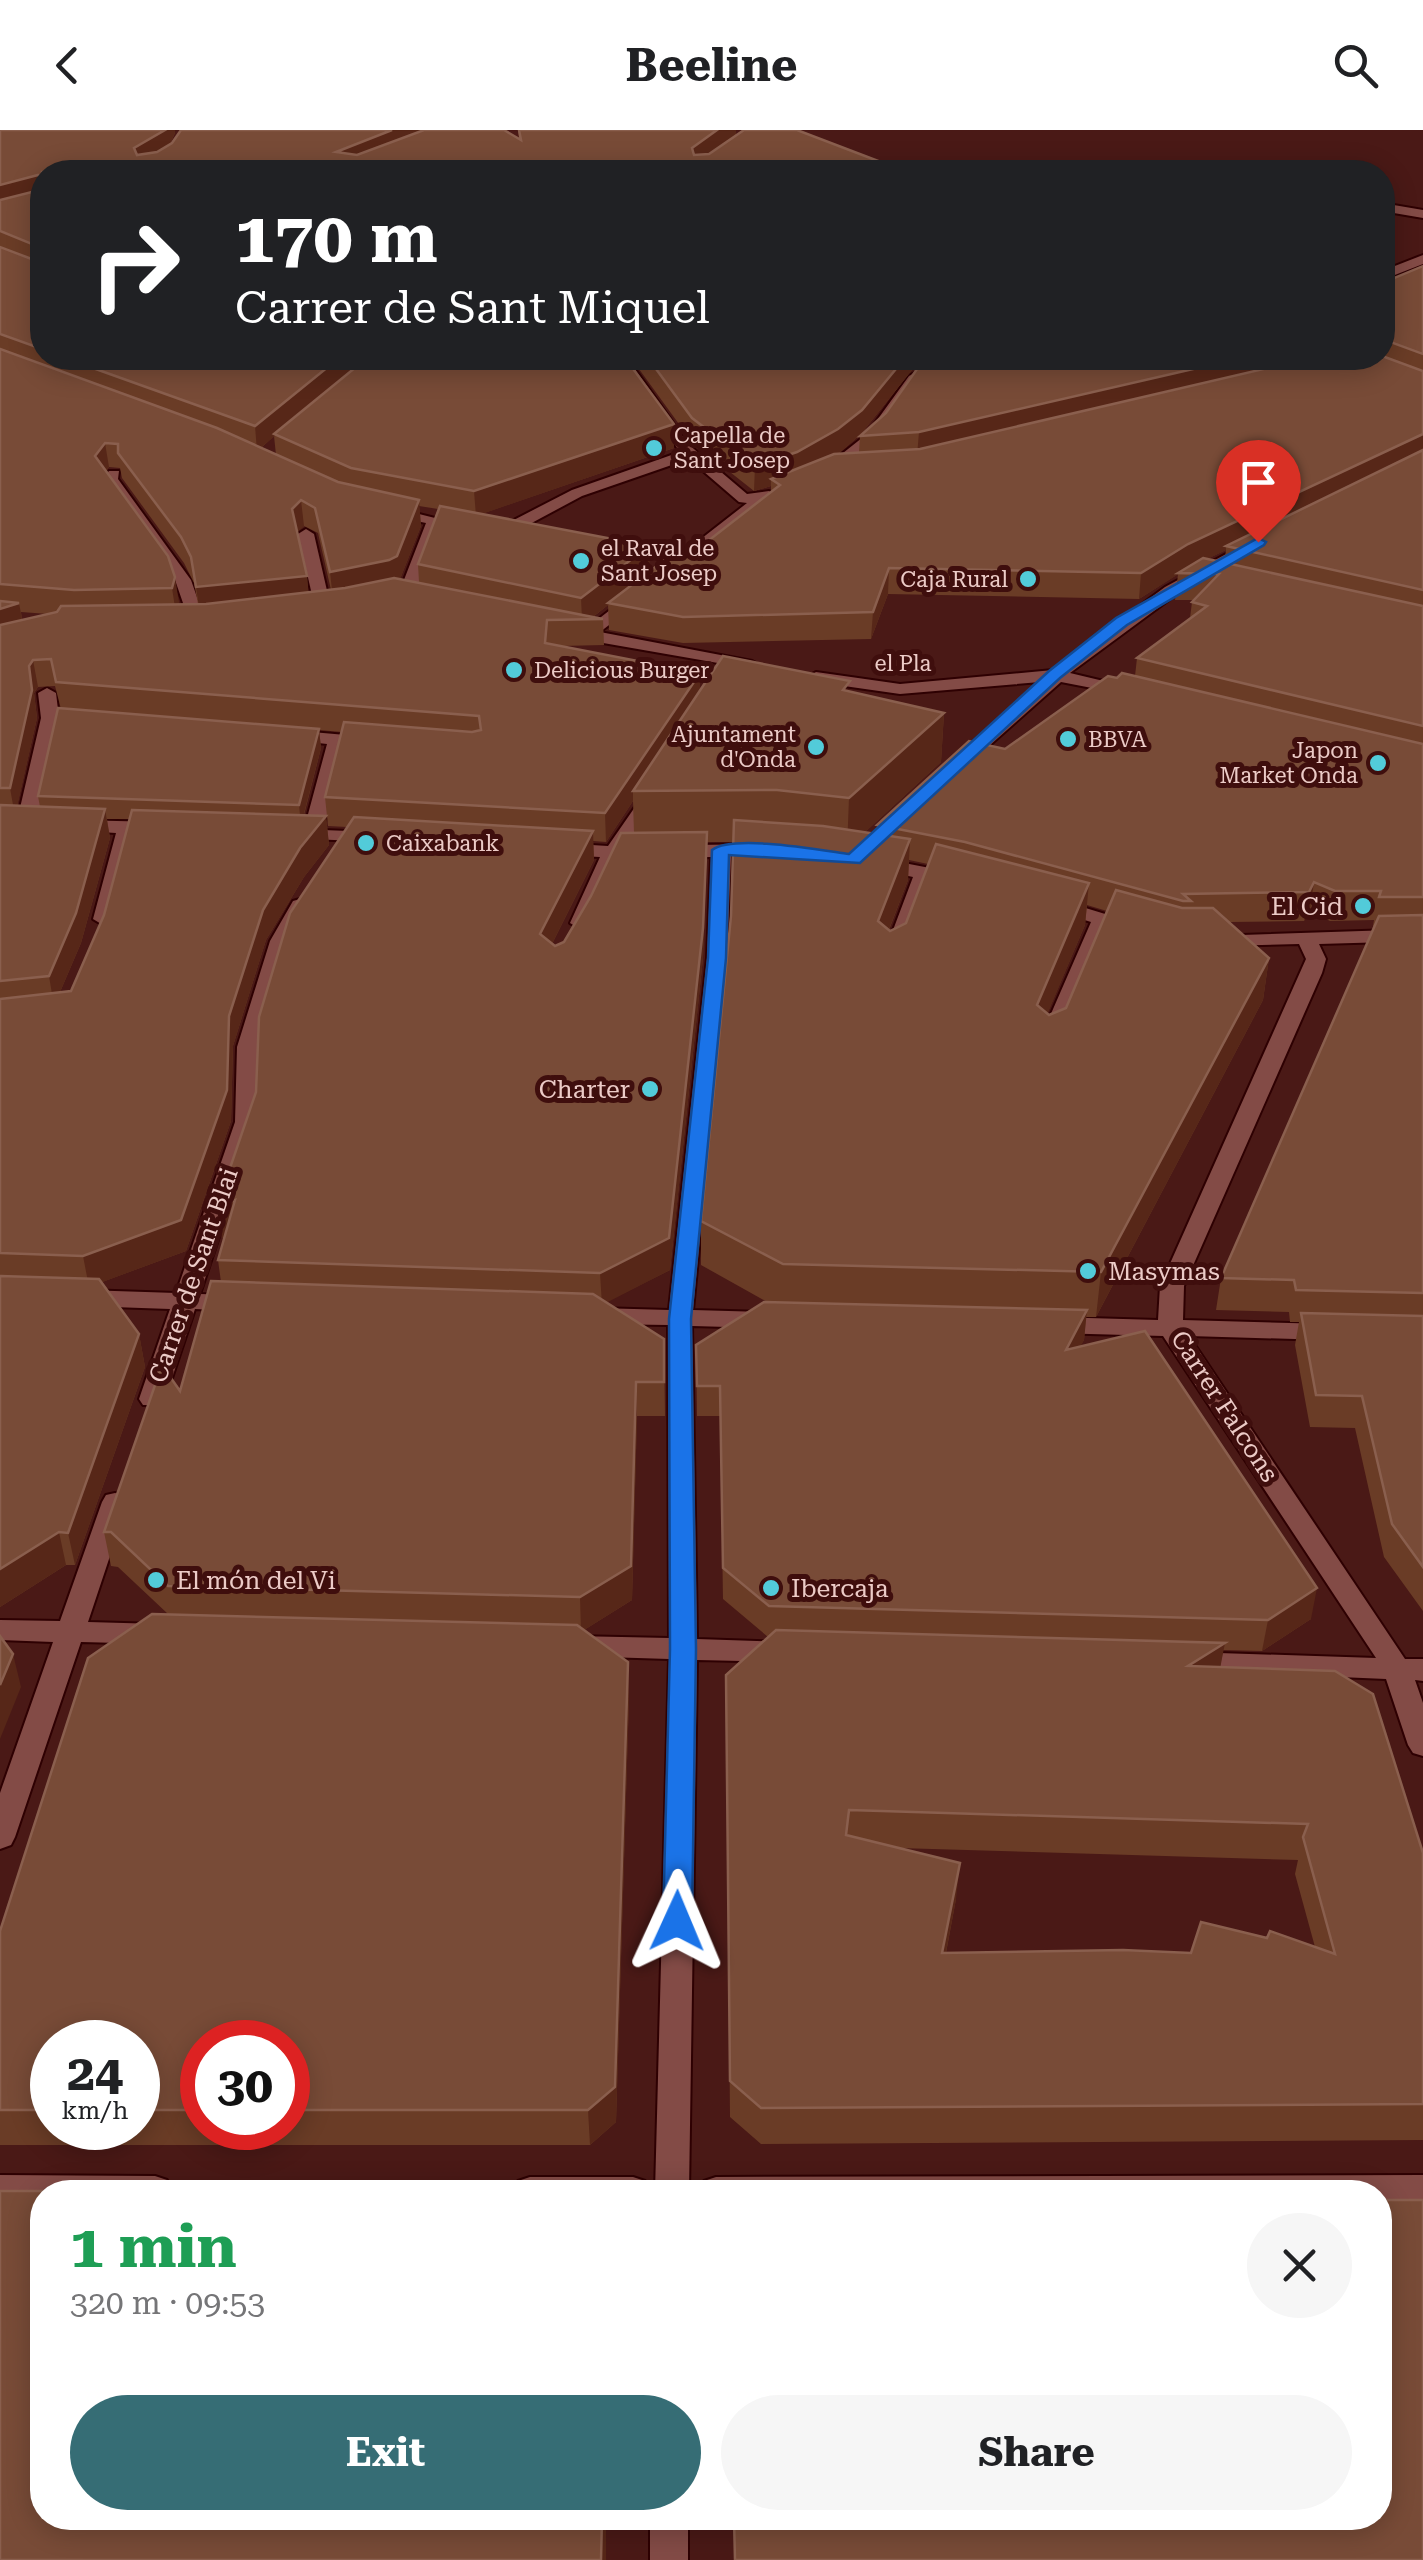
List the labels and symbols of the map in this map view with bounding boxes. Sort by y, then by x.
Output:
place label: Capella de Sant Josep [674,423,790,473]
marker: Capella de Sant Josep [643,437,665,459]
pin [1216,440,1301,543]
place label: el Raval de Sant Josep [601,536,717,586]
marker: el Raval de Sant Josep [570,550,592,572]
place label: Caja Rural [900,567,1008,592]
marker: Caja Rural [1017,568,1039,590]
street label: el Pla [875,651,932,676]
place label: Delicious Burger [534,658,709,683]
marker: Delicious Burger [503,659,525,681]
place label: Ajuntament d'Onda [672,722,796,772]
place label: BBVA [1088,727,1147,752]
marker: BBVA [1057,728,1079,750]
marker: Ajuntament d'Onda [805,736,827,758]
place label: Japon Market Onda [1219,738,1358,788]
marker: Japon Market Onda [1367,752,1389,774]
place label: Caixabank [386,831,499,856]
marker: Caixabank [355,832,377,854]
place label: El Cid [1271,892,1343,921]
marker: El Cid [1352,895,1374,917]
place label: Charter [539,1075,630,1104]
marker: Charter [639,1078,661,1100]
street label: Carrer de Sant Blai [143,1164,244,1386]
place label: Masymas [1108,1257,1220,1286]
marker: Masymas [1077,1260,1099,1282]
street label: Carrer Falcons [1165,1325,1284,1487]
place label: El món del Vi [176,1566,336,1595]
marker: El món del Vi [145,1569,167,1591]
place label: Ibercaja [791,1574,889,1603]
marker: Ibercaja [760,1577,782,1599]
position arrow [625,1869,729,1973]
speed limit sign: 30 [180,2020,310,2150]

